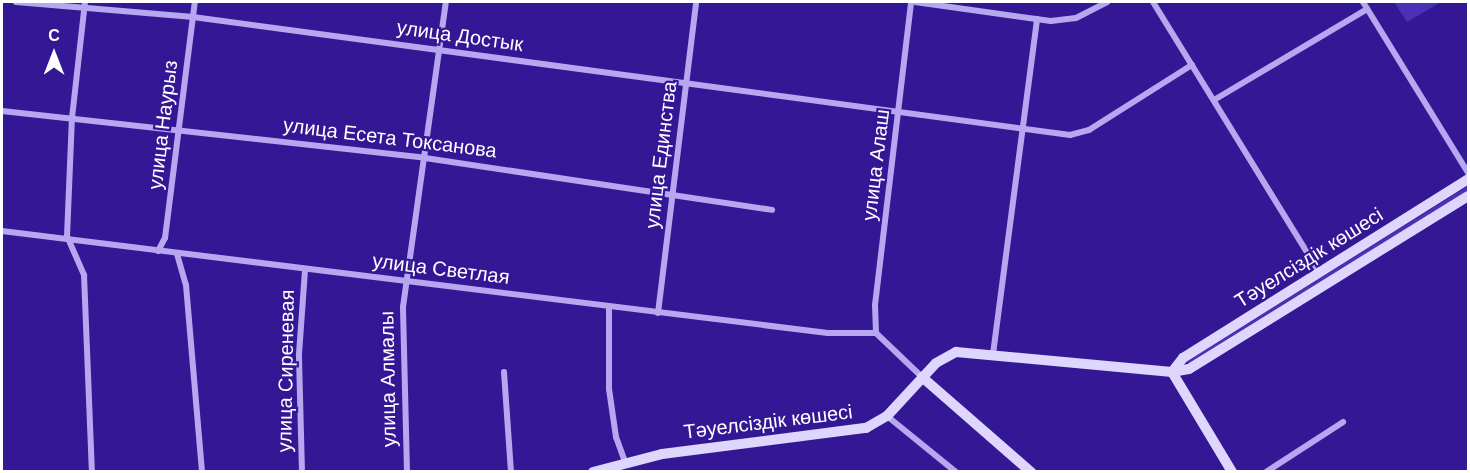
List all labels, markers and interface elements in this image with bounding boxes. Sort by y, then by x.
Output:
street label: улица Достык [395,15,525,57]
north arrow [24,24,84,84]
text: С [48,25,60,46]
street label: улица Наурыз [143,59,183,191]
street label: улица Единства [640,80,682,230]
street label: улица Алаш [857,108,895,222]
street label: улица Есета Токсанова [282,113,498,163]
street label: Тәуелсіздік көшесі [1231,203,1387,313]
street label: улица Светлая [371,249,511,289]
street label: улица Сиреневая [273,289,299,453]
street label: улица Алмалы [375,311,401,447]
street label: Тәуелсіздік көшесі [682,400,854,444]

